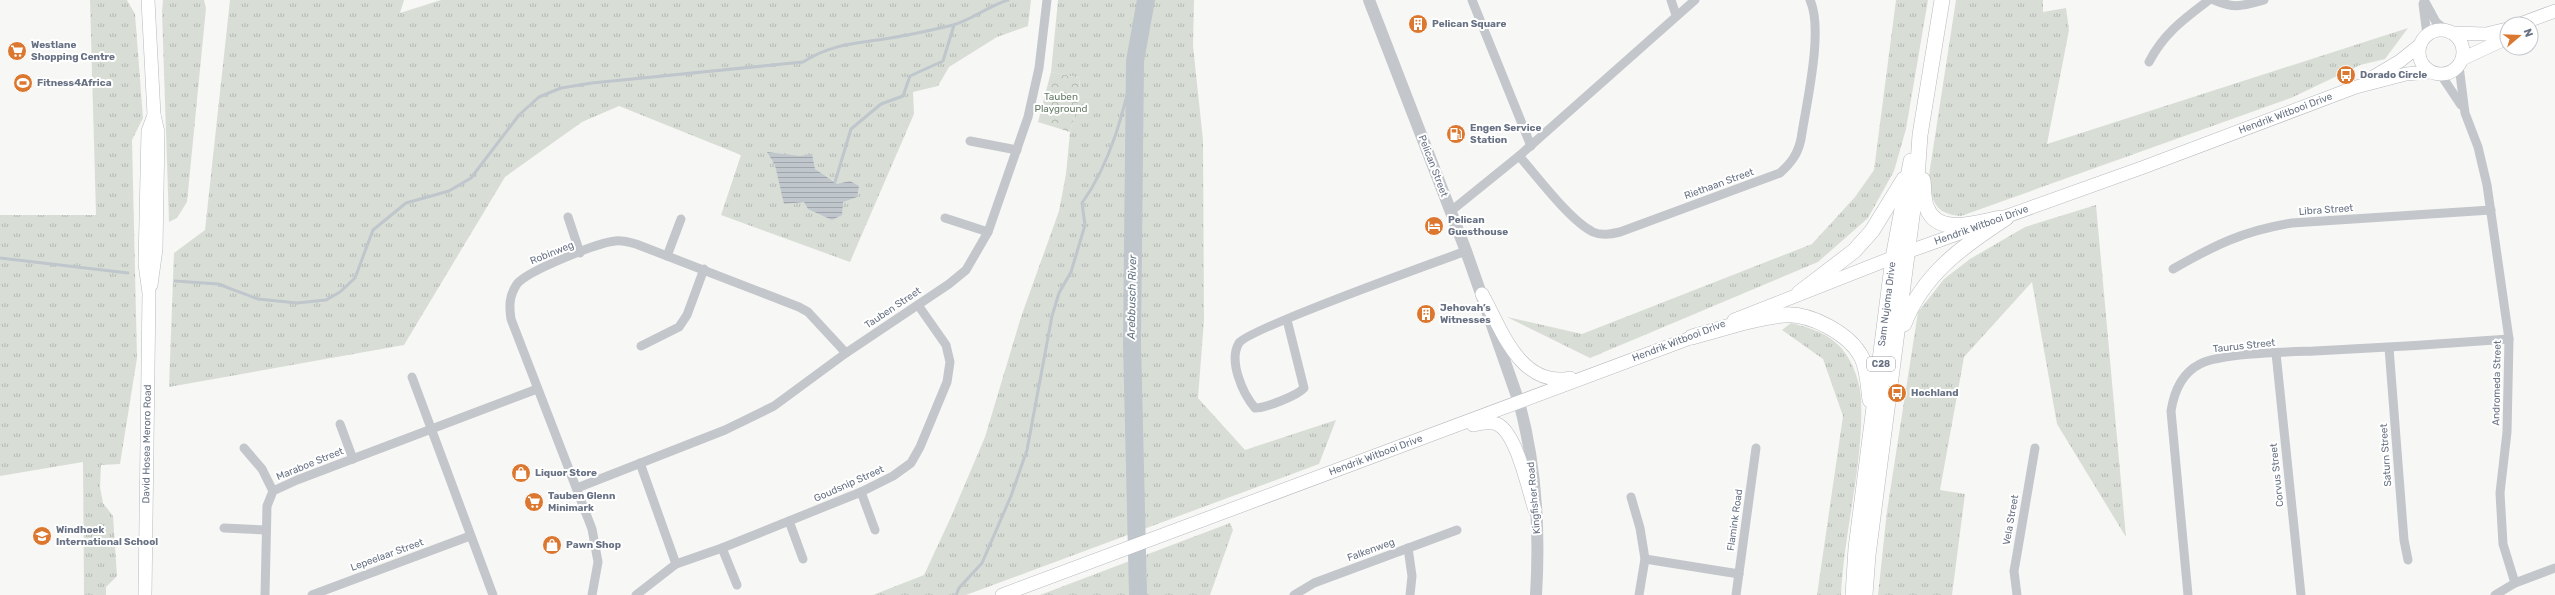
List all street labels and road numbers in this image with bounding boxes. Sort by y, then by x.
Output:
street label: Hendrik Witbooi Drive [2237,90,2334,137]
street label: Pelican Street [1416,133,1450,199]
street label: Riethaan Street [1683,166,1755,202]
street label: Libra Street [2298,202,2354,218]
street label: Hendrik Witbooi Drive [1933,203,2031,248]
street label: Robinweg [528,239,576,267]
street label: Sam Nujoma Drive [1876,261,1899,347]
street label: Tauben Street [863,285,924,331]
street label: Hendrik Witbooi Drive [1631,318,1728,364]
street label: Taurus Street [2212,337,2276,355]
street label: Andromeda Street [2490,340,2504,426]
road number: C28 [1867,357,1895,371]
street label: David Hosea Meroro Road [140,384,154,504]
street label: Saturn Street [2378,423,2394,487]
street label: Hendrik Witbooi Drive [1327,432,1425,478]
street label: Corvus Street [2268,442,2286,508]
street label: Maraboe Street [275,445,345,483]
street label: Kingfisher Road [1525,461,1543,535]
street label: Goudsnip Street [812,463,886,505]
street label: Flamink Road [1725,488,1745,552]
street label: Vela Street [2001,494,2021,546]
street label: Lepeelaar Street [349,536,425,574]
street label: Falkenweg [1346,536,1396,564]

